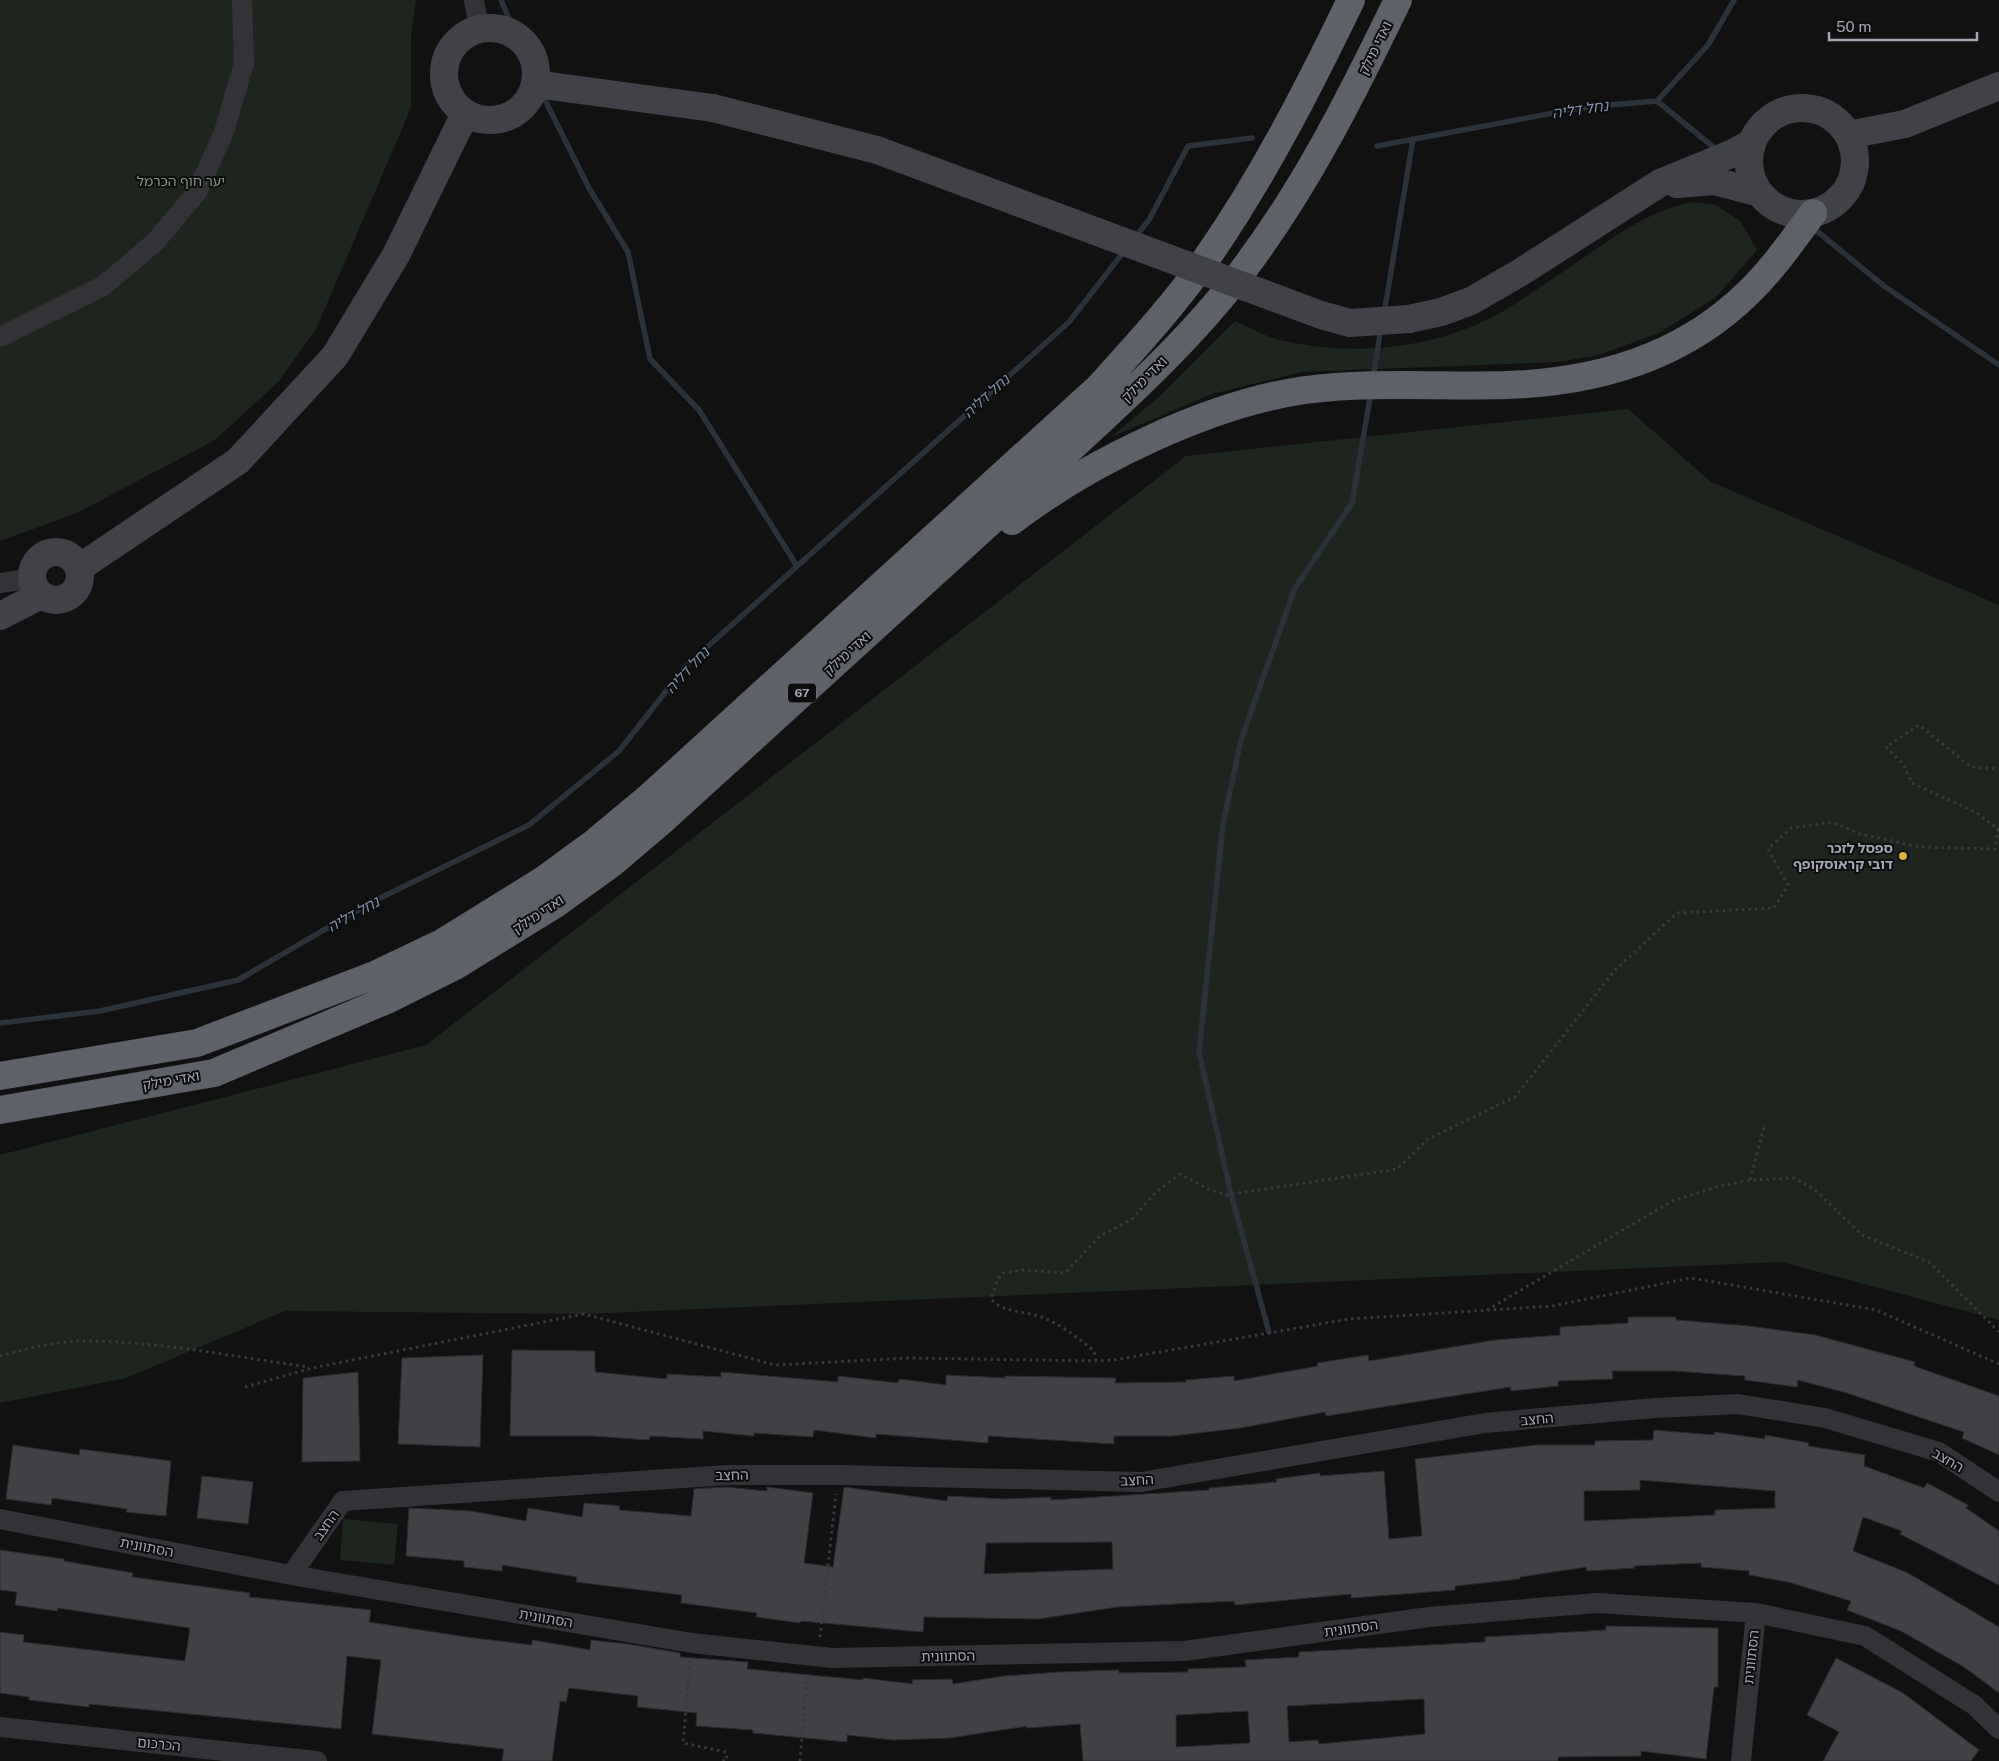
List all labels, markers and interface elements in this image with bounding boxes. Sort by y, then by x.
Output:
scale bar [1829,10,1976,42]
text: 50 m [1836,18,1871,35]
street label: ואדי מילק [1355,19,1395,77]
water label: נחל דליה [1551,96,1610,121]
park label: יער חוף הכרמל [137,173,225,189]
street label: ואדי מילק [1118,353,1170,405]
water label: נחל דליה [959,370,1014,421]
street label: ואדי מילק [820,628,874,678]
water label: נחל דליה [661,643,713,696]
road number: 67 [788,684,816,702]
place label: ספסל לזכר דובי קראוסקופף [1793,840,1893,872]
marker: ספסל לזכר דובי קראוסקופף [1897,850,1909,862]
water label: נחל דליה [324,892,383,935]
street label: ואדי מילק [509,892,567,936]
street label: ואדי מילק [141,1067,201,1093]
street label: החצב [1520,1410,1554,1428]
street label: החצב [1929,1445,1967,1475]
street label: החצב [715,1467,749,1483]
street label: החצב [1120,1471,1154,1489]
street label: החצב [310,1507,342,1543]
street label: הסתוונית [119,1534,175,1560]
street label: הסתוונית [518,1605,574,1631]
street label: הסתוונית [1323,1616,1379,1640]
street label: הסתוונית [1740,1629,1762,1685]
street label: הסתוונית [921,1648,975,1664]
street label: הכרכום [136,1734,182,1754]

